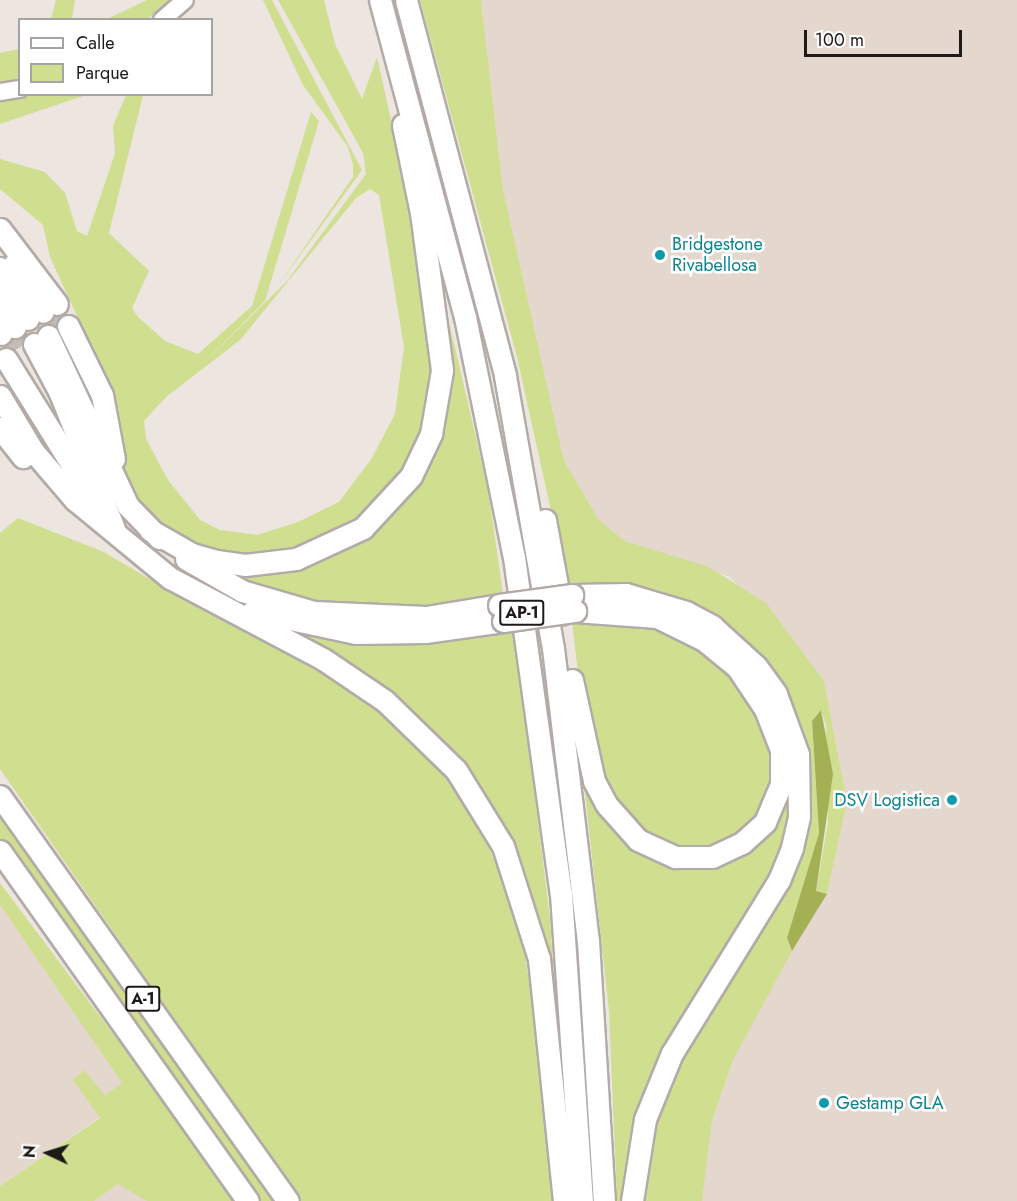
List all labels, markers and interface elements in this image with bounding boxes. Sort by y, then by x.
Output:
legend [18,18,213,96]
scale bar [807,18,964,56]
text: 100 m [815,27,864,53]
text: Calle [76,30,115,56]
text: Parque [76,60,129,86]
place label: Bridgestone Rivabellosa [672,234,763,276]
marker: Bridgestone Rivabellosa [653,248,667,262]
road number: AP-1 [498,600,546,626]
place label: DSV Logistica [834,789,940,811]
marker: DSV Logistica [945,793,959,807]
road number: A-1 [125,986,161,1012]
place label: Gestamp GLA [836,1092,944,1114]
marker: Gestamp GLA [817,1096,831,1110]
north arrow [18,1123,78,1183]
text: N [18,1145,41,1159]

